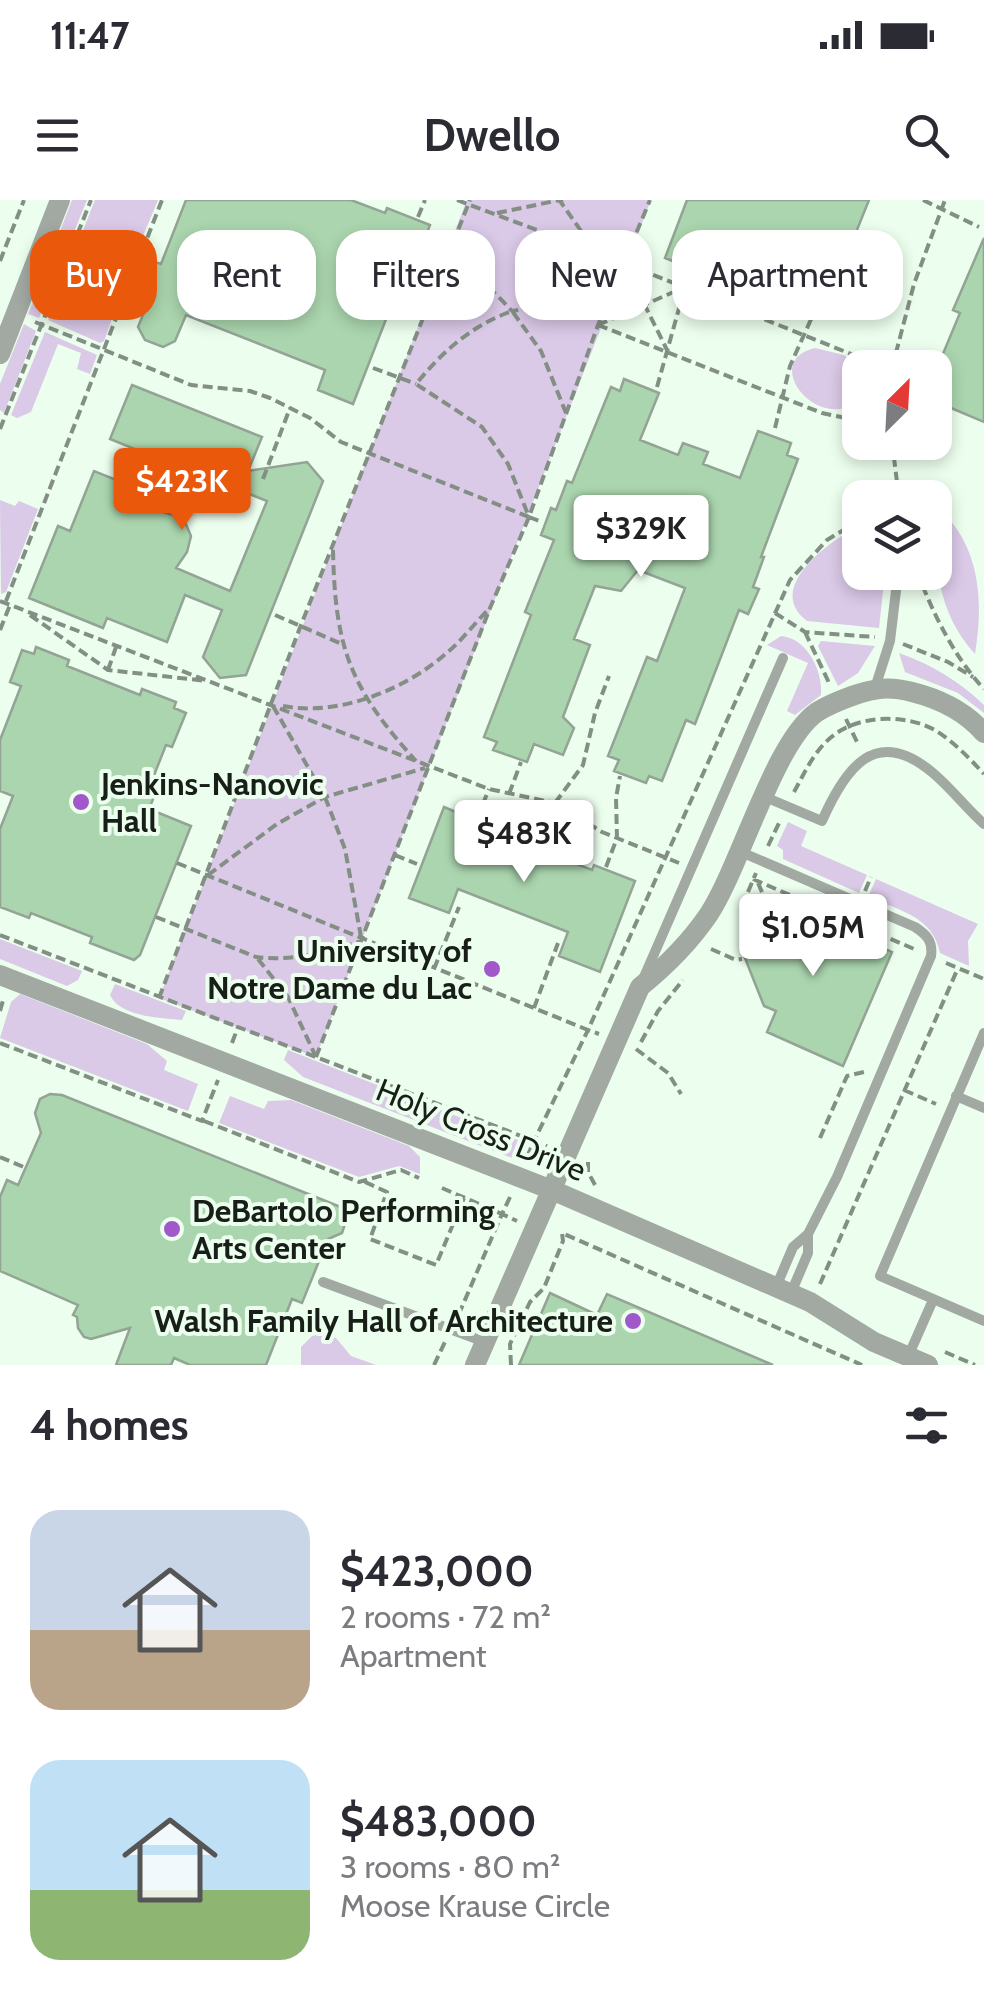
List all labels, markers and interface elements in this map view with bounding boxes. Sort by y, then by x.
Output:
text: 11:47 [50,12,129,59]
icon: menu [30,108,85,163]
text: Dwello [423,108,561,162]
icon: search [899,108,954,163]
chip: Buy [30,230,157,320]
chip: Rent [177,230,316,320]
chip: Filters [336,230,495,320]
chip: New [515,230,652,320]
chip: Apartment [672,230,903,320]
north arrow [842,350,952,460]
map controls [842,350,952,590]
pin: $423K [112,448,252,533]
text: $423K [136,461,228,500]
button: layers [842,480,952,590]
pin: $329K [571,495,711,580]
text: $329K [596,508,686,547]
place label: Jenkins-Nanovic Hall [100,764,323,840]
marker: Jenkins-Nanovic Hall [70,791,92,813]
pin: $483K [454,800,594,885]
text: $483K [476,813,572,852]
pin: $1.05M [732,894,894,979]
text: $1.05M [761,907,865,946]
place label: University of Notre Dame du Lac [207,931,472,1007]
marker: University of Notre Dame du Lac [481,958,503,980]
street label: Holy Cross Drive [371,1070,592,1189]
place label: DeBartolo Performing Arts Center [192,1191,495,1267]
marker: DeBartolo Performing Arts Center [161,1218,183,1240]
place label: Walsh Family Hall of Architecture [154,1301,613,1340]
marker: Walsh Family Hall of Architecture [622,1310,644,1332]
icon: filters [899,1398,954,1453]
text: 4 homes [30,1399,189,1451]
text: $423,000 [340,1545,534,1597]
icon: home [110,1550,230,1670]
text: 2 rooms · 72 m² [340,1597,551,1636]
text: Apartment [340,1636,487,1675]
text: $483,000 [340,1795,537,1847]
icon: home [110,1800,230,1920]
text: 3 rooms · 80 m² [340,1847,560,1886]
text: Moose Krause Circle [340,1886,610,1925]

